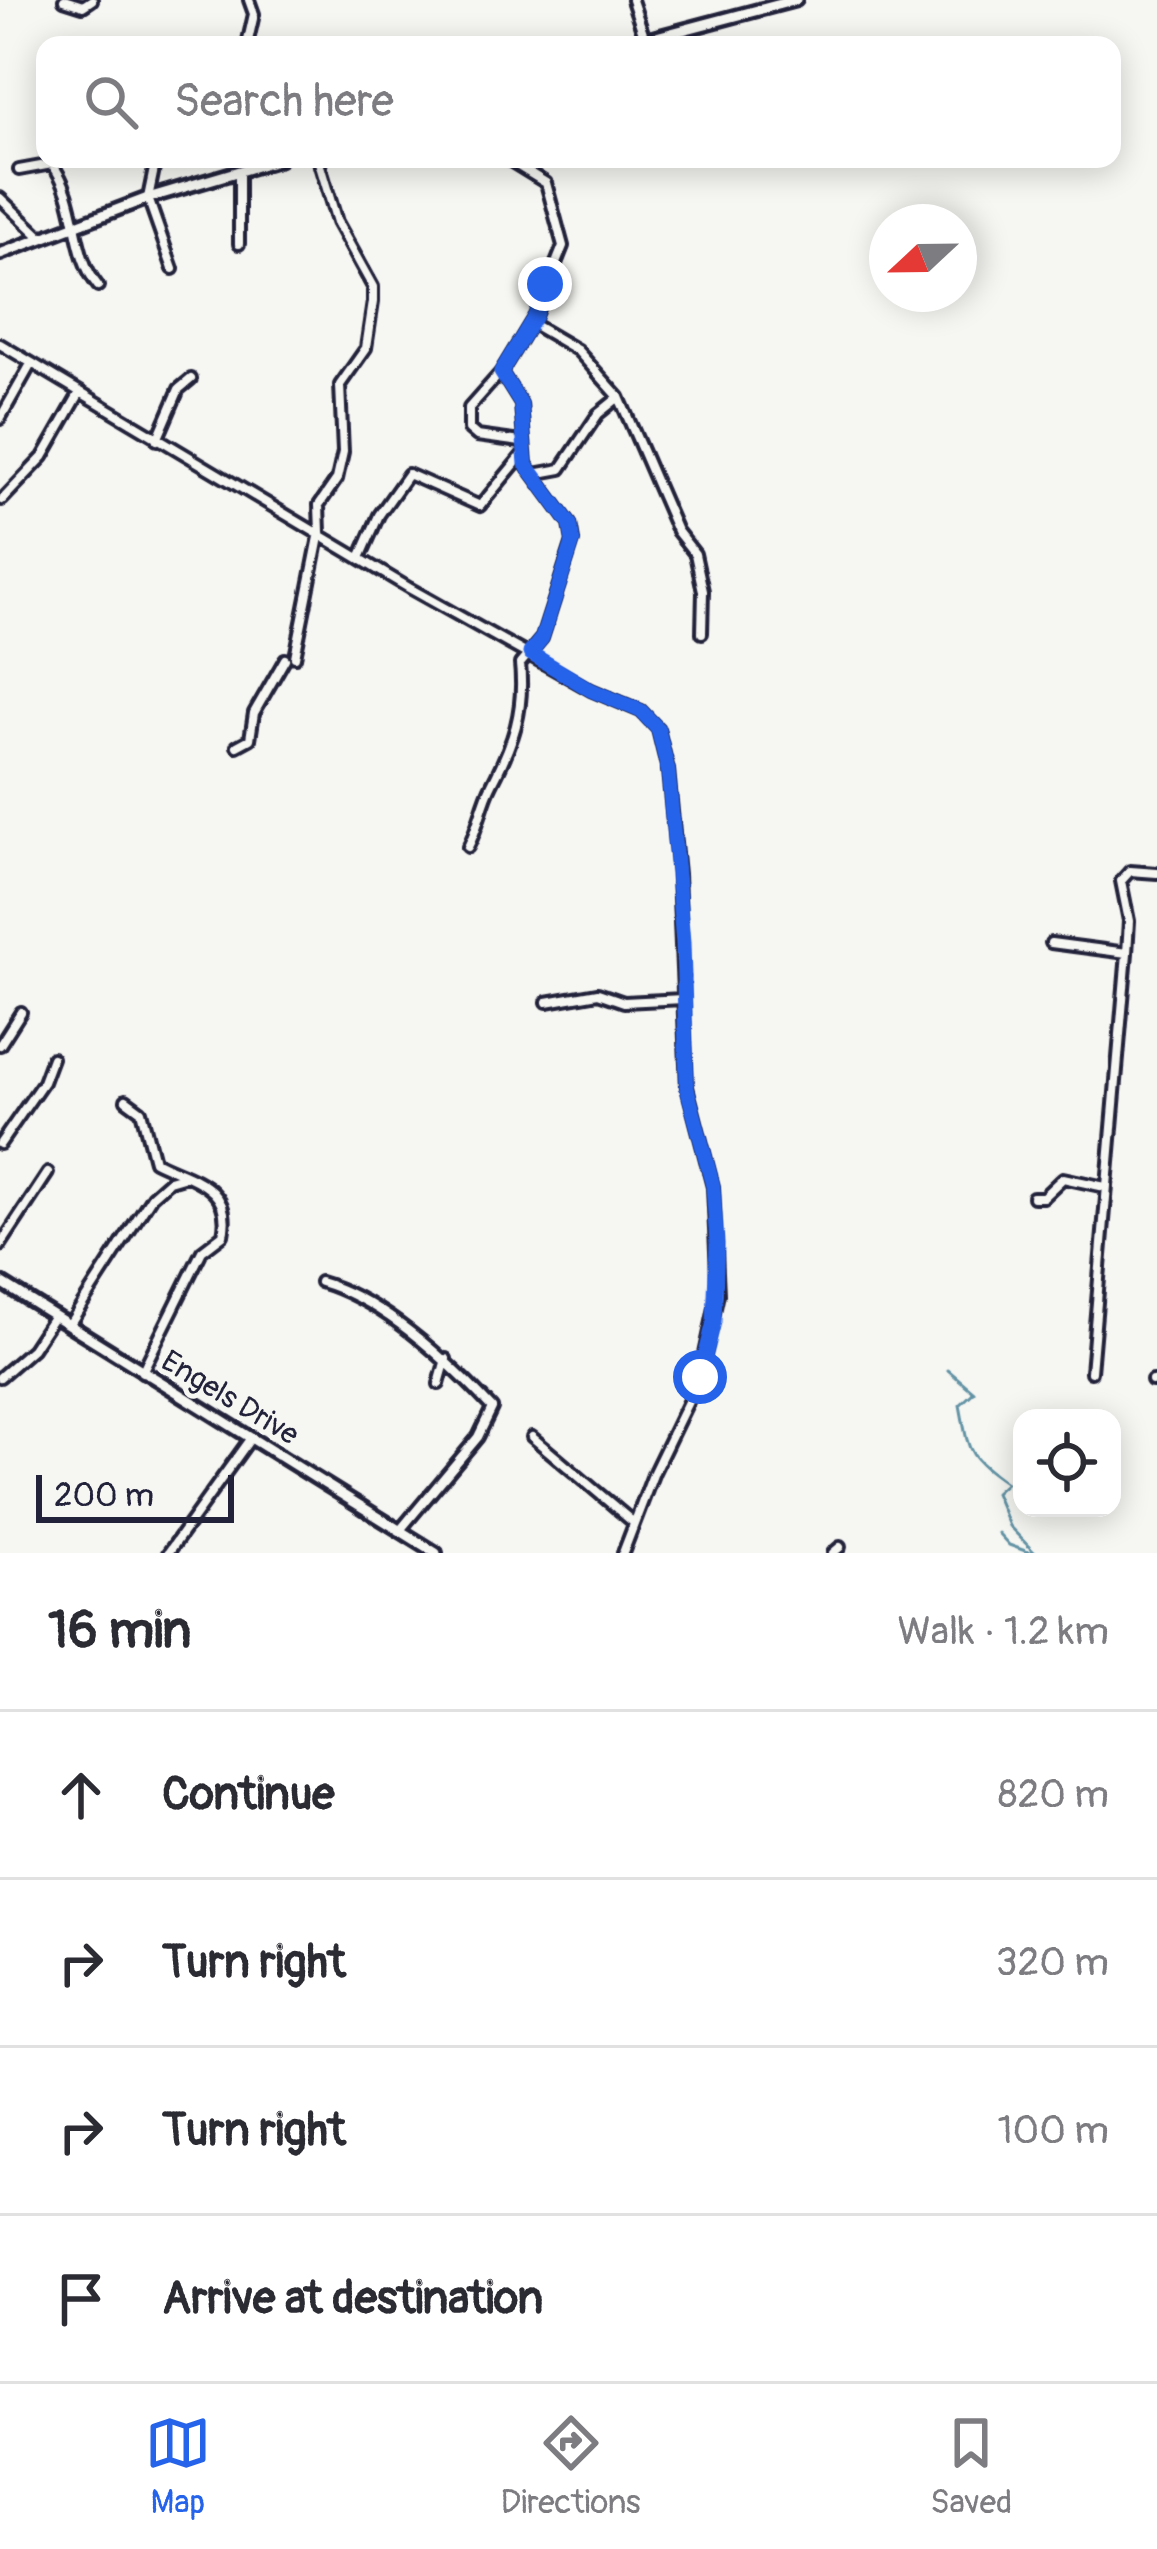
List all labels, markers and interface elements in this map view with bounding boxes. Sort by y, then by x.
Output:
search box [36,36,1121,168]
icon: search [78,69,144,135]
text: Search here [174,74,394,130]
north arrow [869,204,977,312]
route end [518,257,572,311]
street label: Engels Drive [155,1343,306,1454]
route start [673,1350,727,1404]
map controls [1013,1409,1121,1517]
button: locate [1013,1409,1121,1517]
scale bar [36,1469,234,1522]
text: 200 m [54,1475,154,1516]
text: 16 min [48,1599,191,1663]
text: Walk · 1.2 km [898,1607,1109,1656]
icon: ahead [48,1762,114,1828]
text: Continue [162,1767,335,1823]
text: 820 m [998,1770,1109,1819]
icon: right [48,1930,114,1996]
text: Turn right [162,1935,346,1991]
text: 320 m [996,1938,1109,1987]
icon: right [48,2098,114,2164]
text: Turn right [162,2103,346,2159]
text: 100 m [997,2106,1109,2155]
icon: arrive [48,2266,114,2332]
text: Arrive at destination [162,2271,543,2327]
tab: Map [145,2410,211,2523]
tab: Directions [501,2410,641,2523]
tab: Saved [930,2410,1012,2523]

